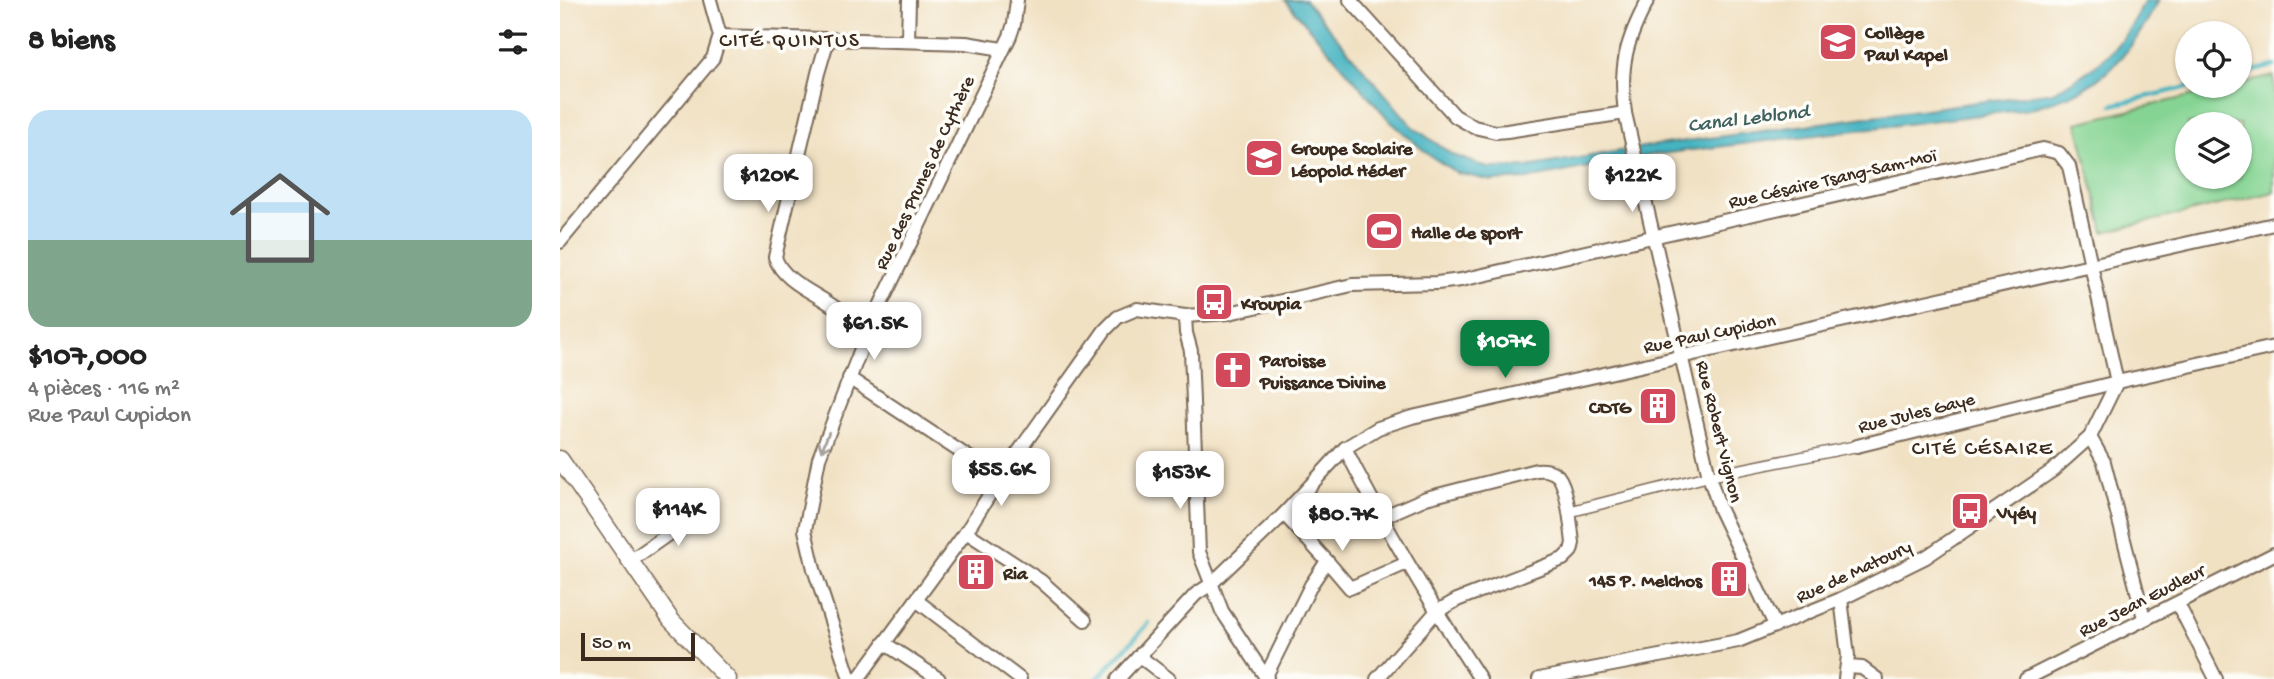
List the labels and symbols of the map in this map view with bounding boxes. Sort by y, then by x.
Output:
school or university icon: Collège Paul Kapel [1817,21,1859,63]
place label: Collège Paul Kapel [1864,23,1948,68]
district label: CITÉ QUINTUS [719,30,861,55]
street label: Rue des Prunes de Cythère [871,73,981,274]
water label: Canal Leblond [1687,100,1813,140]
school or university icon: Groupe Scolaire Léopold Héder [1243,137,1285,179]
place label: Groupe Scolaire Léopold Héder [1291,139,1414,184]
street label: Rue Césaire Tsang-Sam-Moï [1727,145,1940,216]
pin: $120K [719,154,817,214]
pin: $122K [1583,154,1681,214]
sports icon: Halle de sport [1363,210,1405,252]
place label: Halle de sport [1411,223,1523,246]
bus stop icon: Kroupia [1193,281,1235,323]
place label: Kroupia [1240,294,1302,317]
pin: $61.5K [817,302,931,362]
street label: Rue Paul Cupidon [1642,310,1778,361]
pin: $107K [1456,320,1554,380]
church icon: Paroisse Puissance Divine [1212,349,1254,391]
place label: Paroisse Puissance Divine [1259,351,1387,396]
street label: Rue Robert Vignon [1689,359,1746,505]
building icon: CDTG [1637,385,1679,427]
street label: Rue Jules Gaye [1856,389,1978,440]
place label: CDTG [1588,398,1632,421]
one-way arrow [817,430,830,452]
district label: CITÉ CÉSAIRE [1912,438,2054,463]
pin: $55.6K [944,448,1058,508]
pin: $153K [1131,452,1229,511]
pin: $114K [629,489,727,548]
bus stop icon: Vyéy [1949,490,1991,532]
pin: $80.7K [1285,494,1399,553]
place label: Vyéy [1996,503,2037,526]
street label: Rue de Matoury [1793,536,1917,610]
building icon: Ria [955,551,997,593]
building icon: 145 P. Melchos [1708,558,1750,600]
street label: Rue Jean Eudleur [2076,559,2212,644]
place label: Ria [1002,564,1029,587]
place label: 145 P. Melchos [1588,571,1703,594]
scale bar [581,630,695,662]

